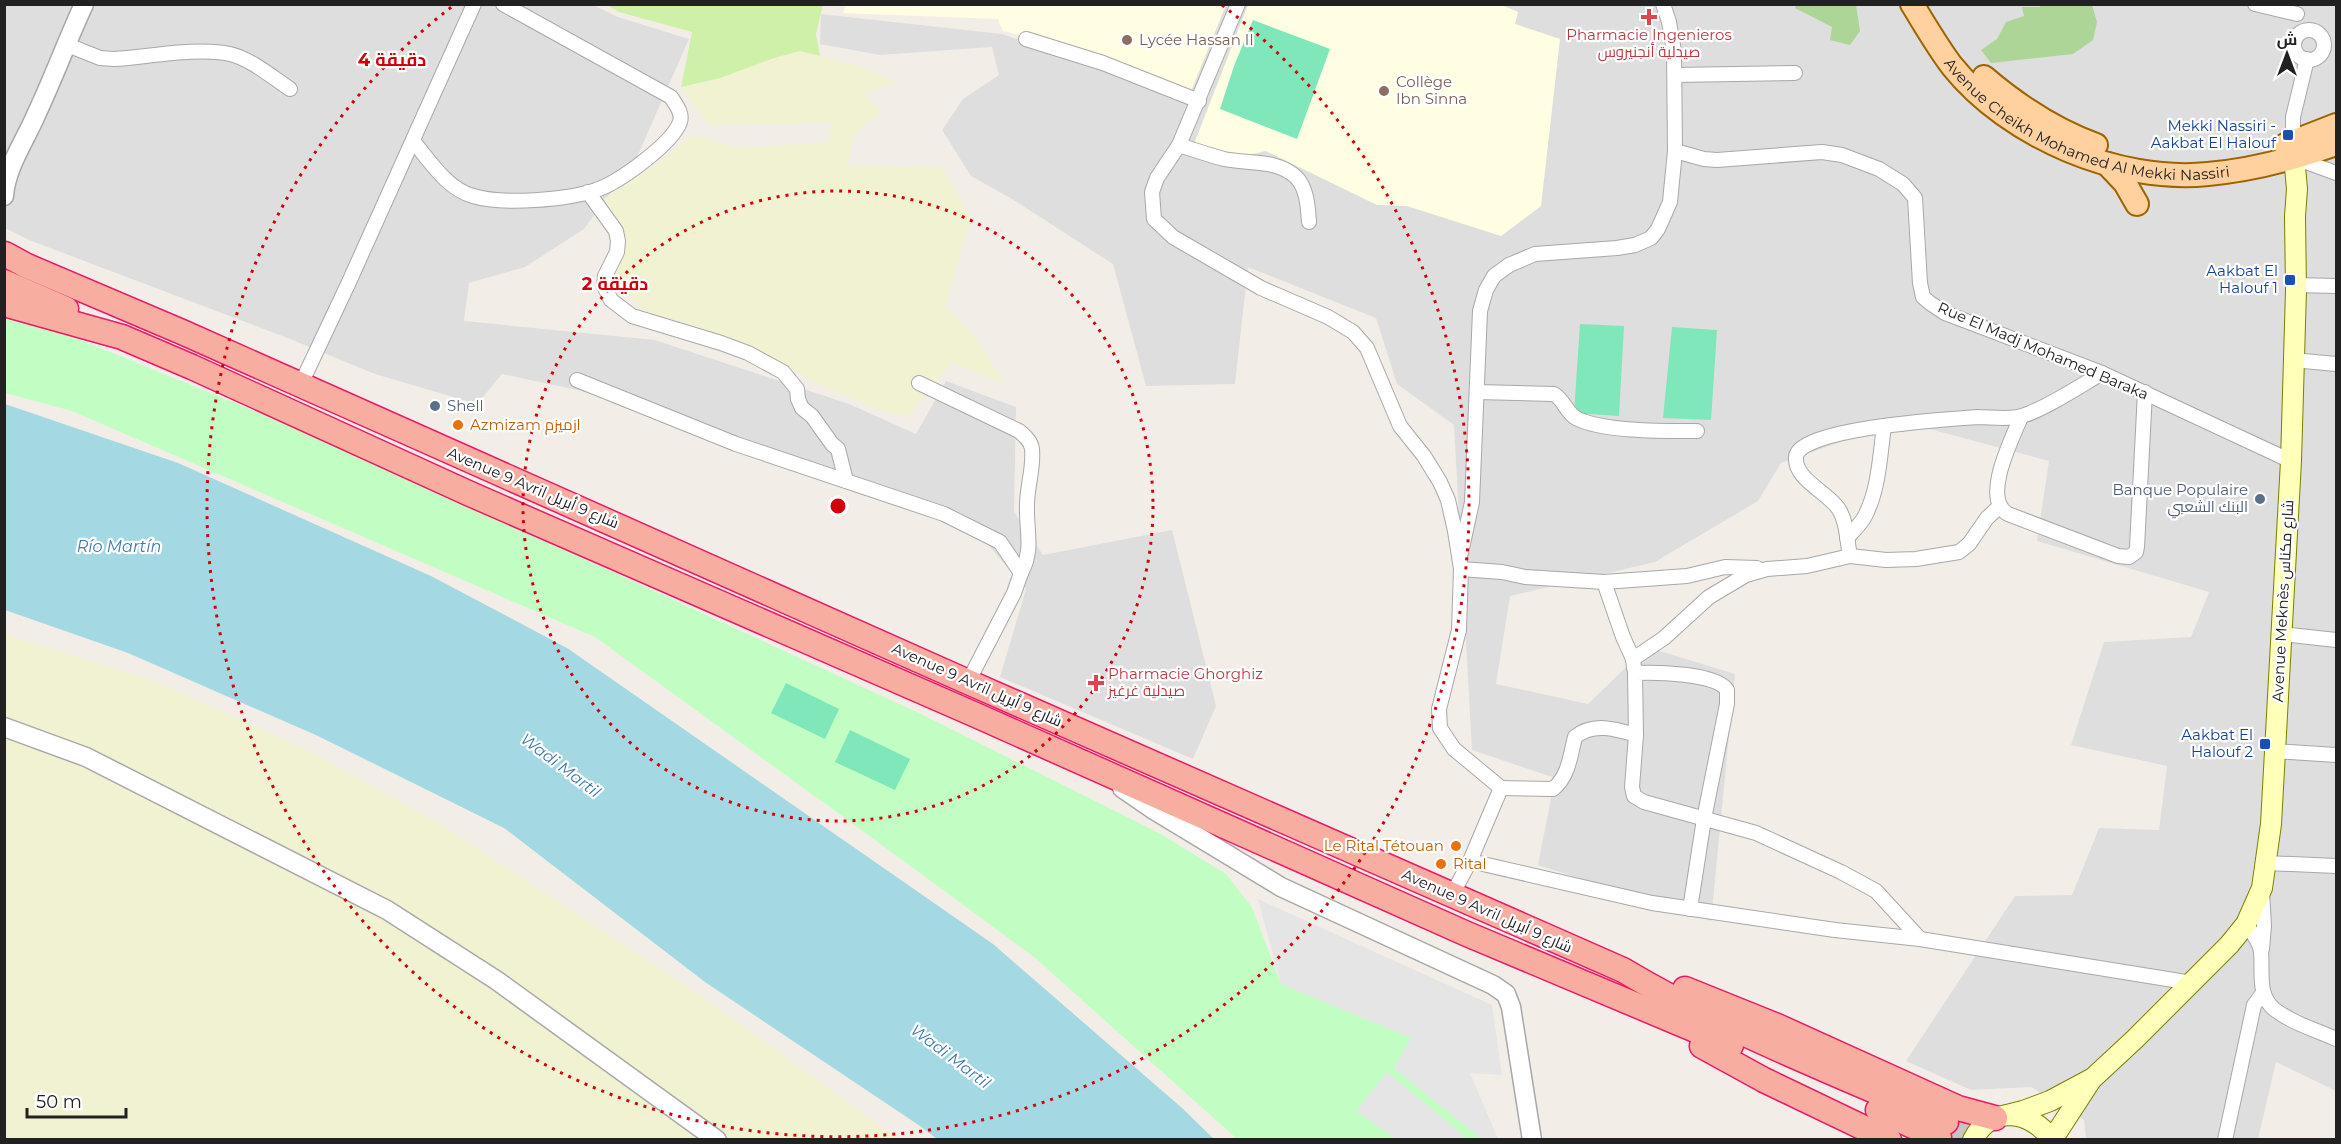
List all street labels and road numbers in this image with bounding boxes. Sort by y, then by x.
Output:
street label: Avenue Cheikh Mohamed Al Mekki Nassiri [1940,54,2231,184]
street label: Rue El Madj Mohamed Baraka [1935,297,2151,404]
street label: Avenue 9 Avril شارع 9 أبريل [444,443,622,534]
street label: Avenue Meknès شارع مكناس [2268,499,2299,703]
street label: Avenue 9 Avril شارع 9 أبريل [888,638,1065,733]
street label: Avenue 9 Avril شارع 9 أبريل [1398,864,1575,959]

